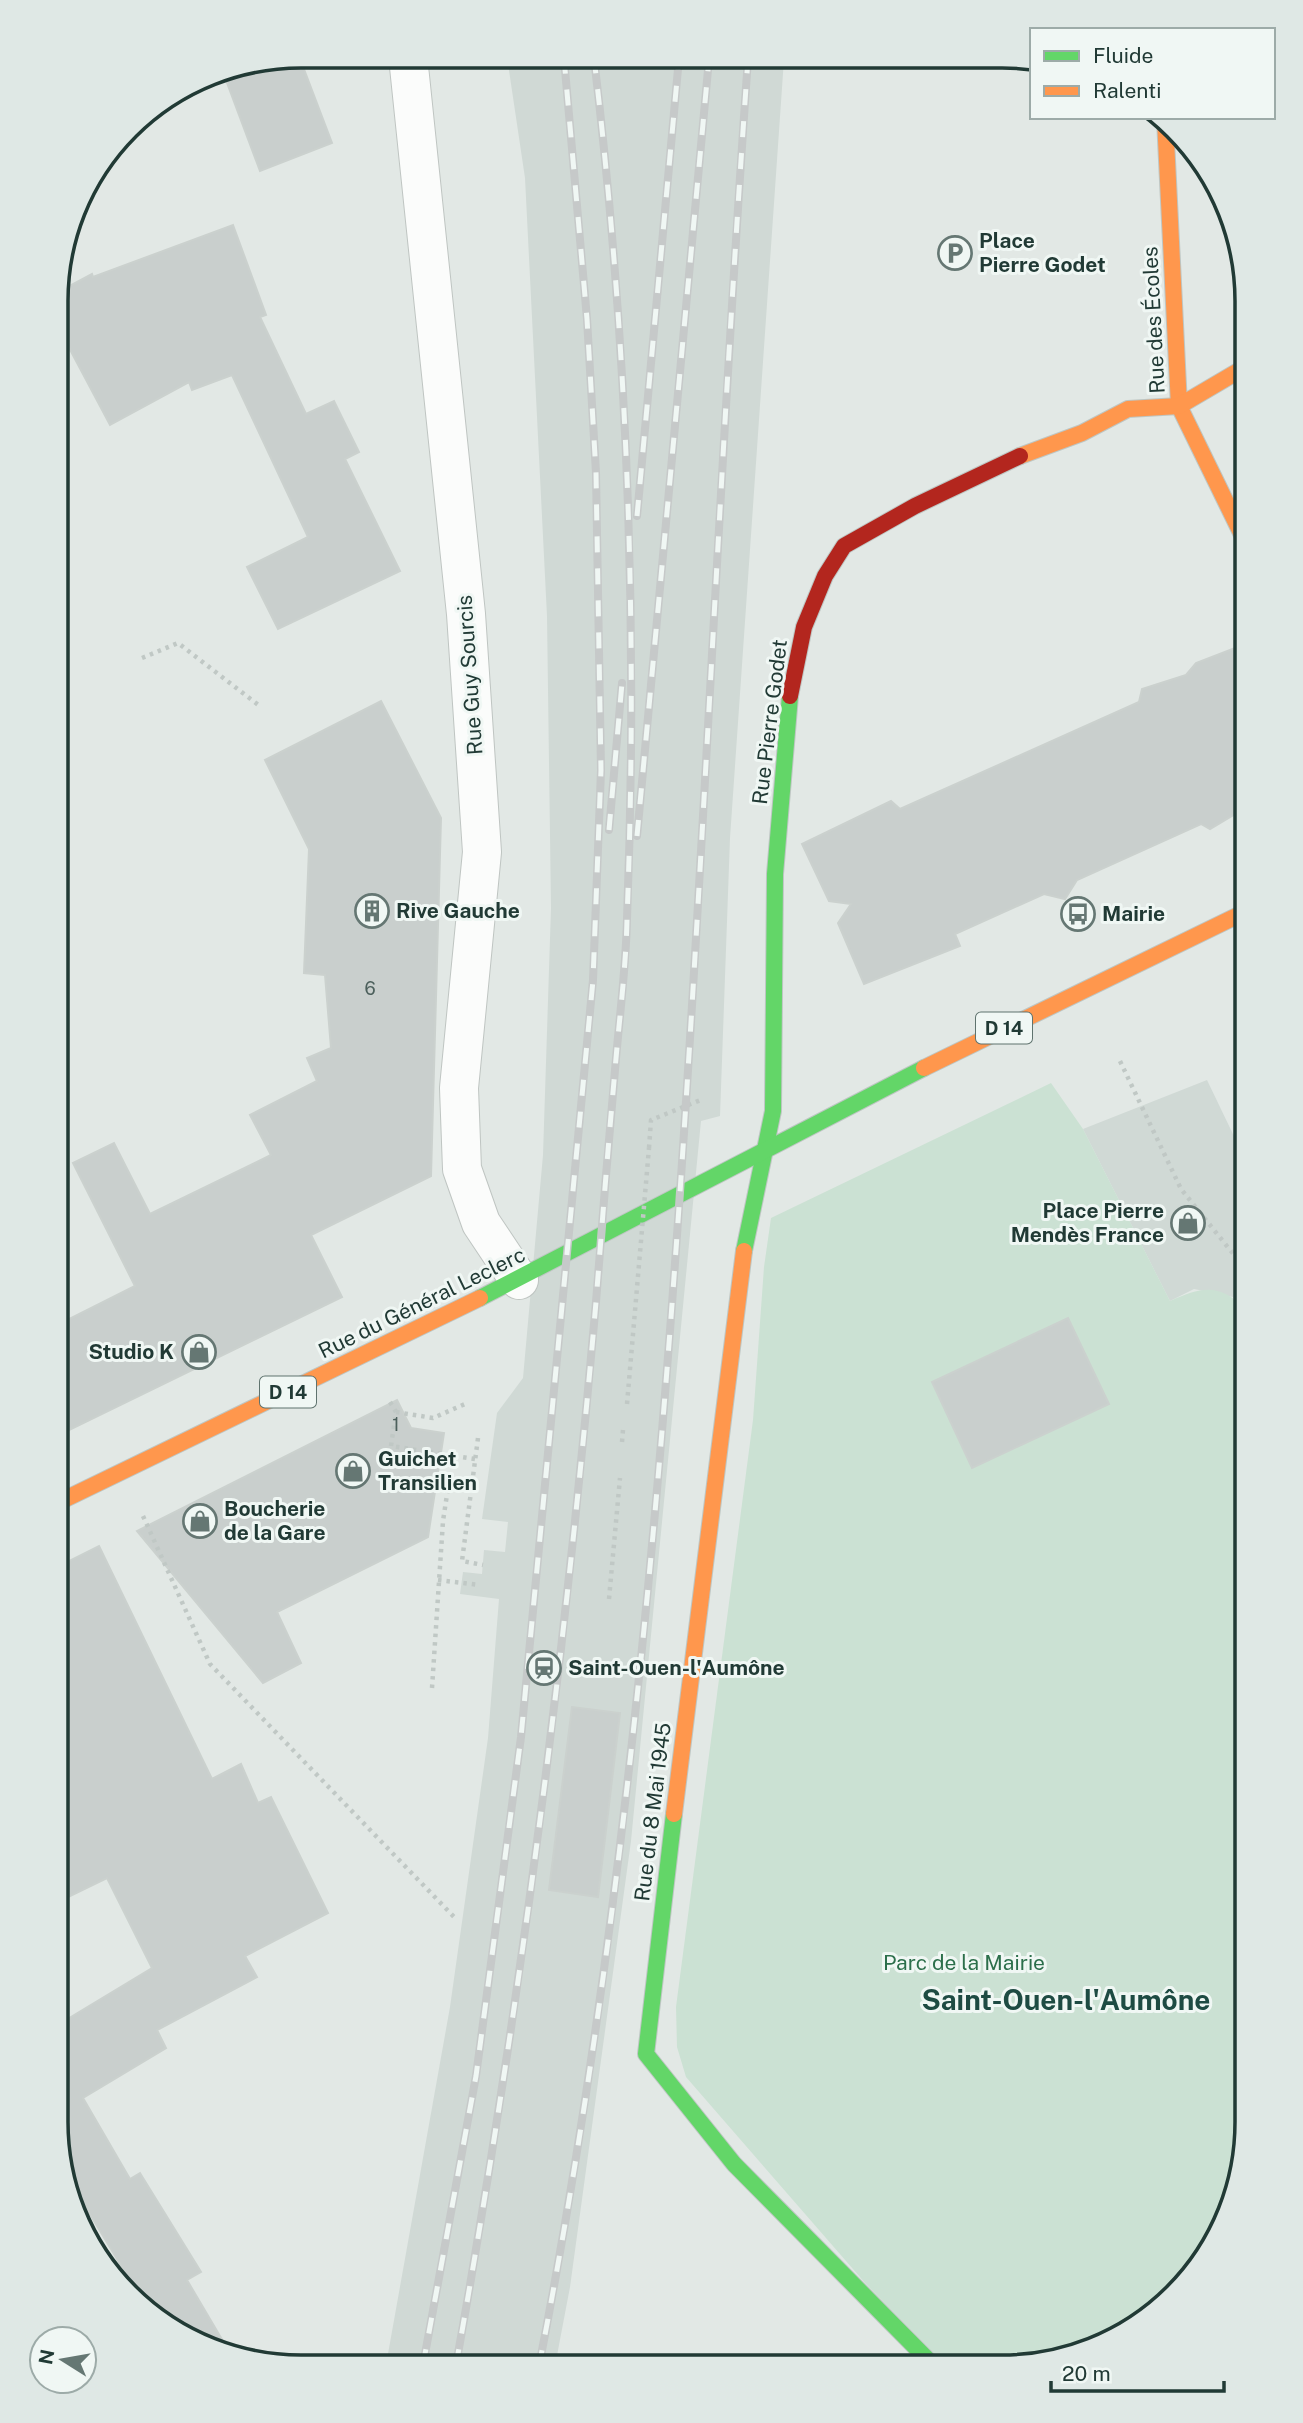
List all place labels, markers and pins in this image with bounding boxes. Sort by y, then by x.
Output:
place label: Place Pierre Godet [979,228,1106,277]
parking icon: Place Pierre Godet [936,234,974,272]
building icon: Rive Gauche [353,892,391,930]
bus stop icon: Mairie [1059,895,1097,933]
place label: Rive Gauche [396,898,520,923]
place label: Mairie [1102,901,1165,926]
place label: Place Pierre Mendès France [1011,1198,1164,1247]
shop icon: Place Pierre Mendès France [1169,1204,1207,1242]
shop icon: Studio K [180,1333,218,1371]
place label: Studio K [88,1339,174,1364]
place label: Guichet Transilien [378,1446,477,1495]
shop icon: Guichet Transilien [334,1452,372,1490]
place label: Boucherie de la Gare [224,1496,326,1545]
shop icon: Boucherie de la Gare [181,1502,219,1540]
station icon: Saint-Ouen-l'Aumône [525,1649,563,1687]
place label: Saint-Ouen-l'Aumône [568,1655,785,1680]

